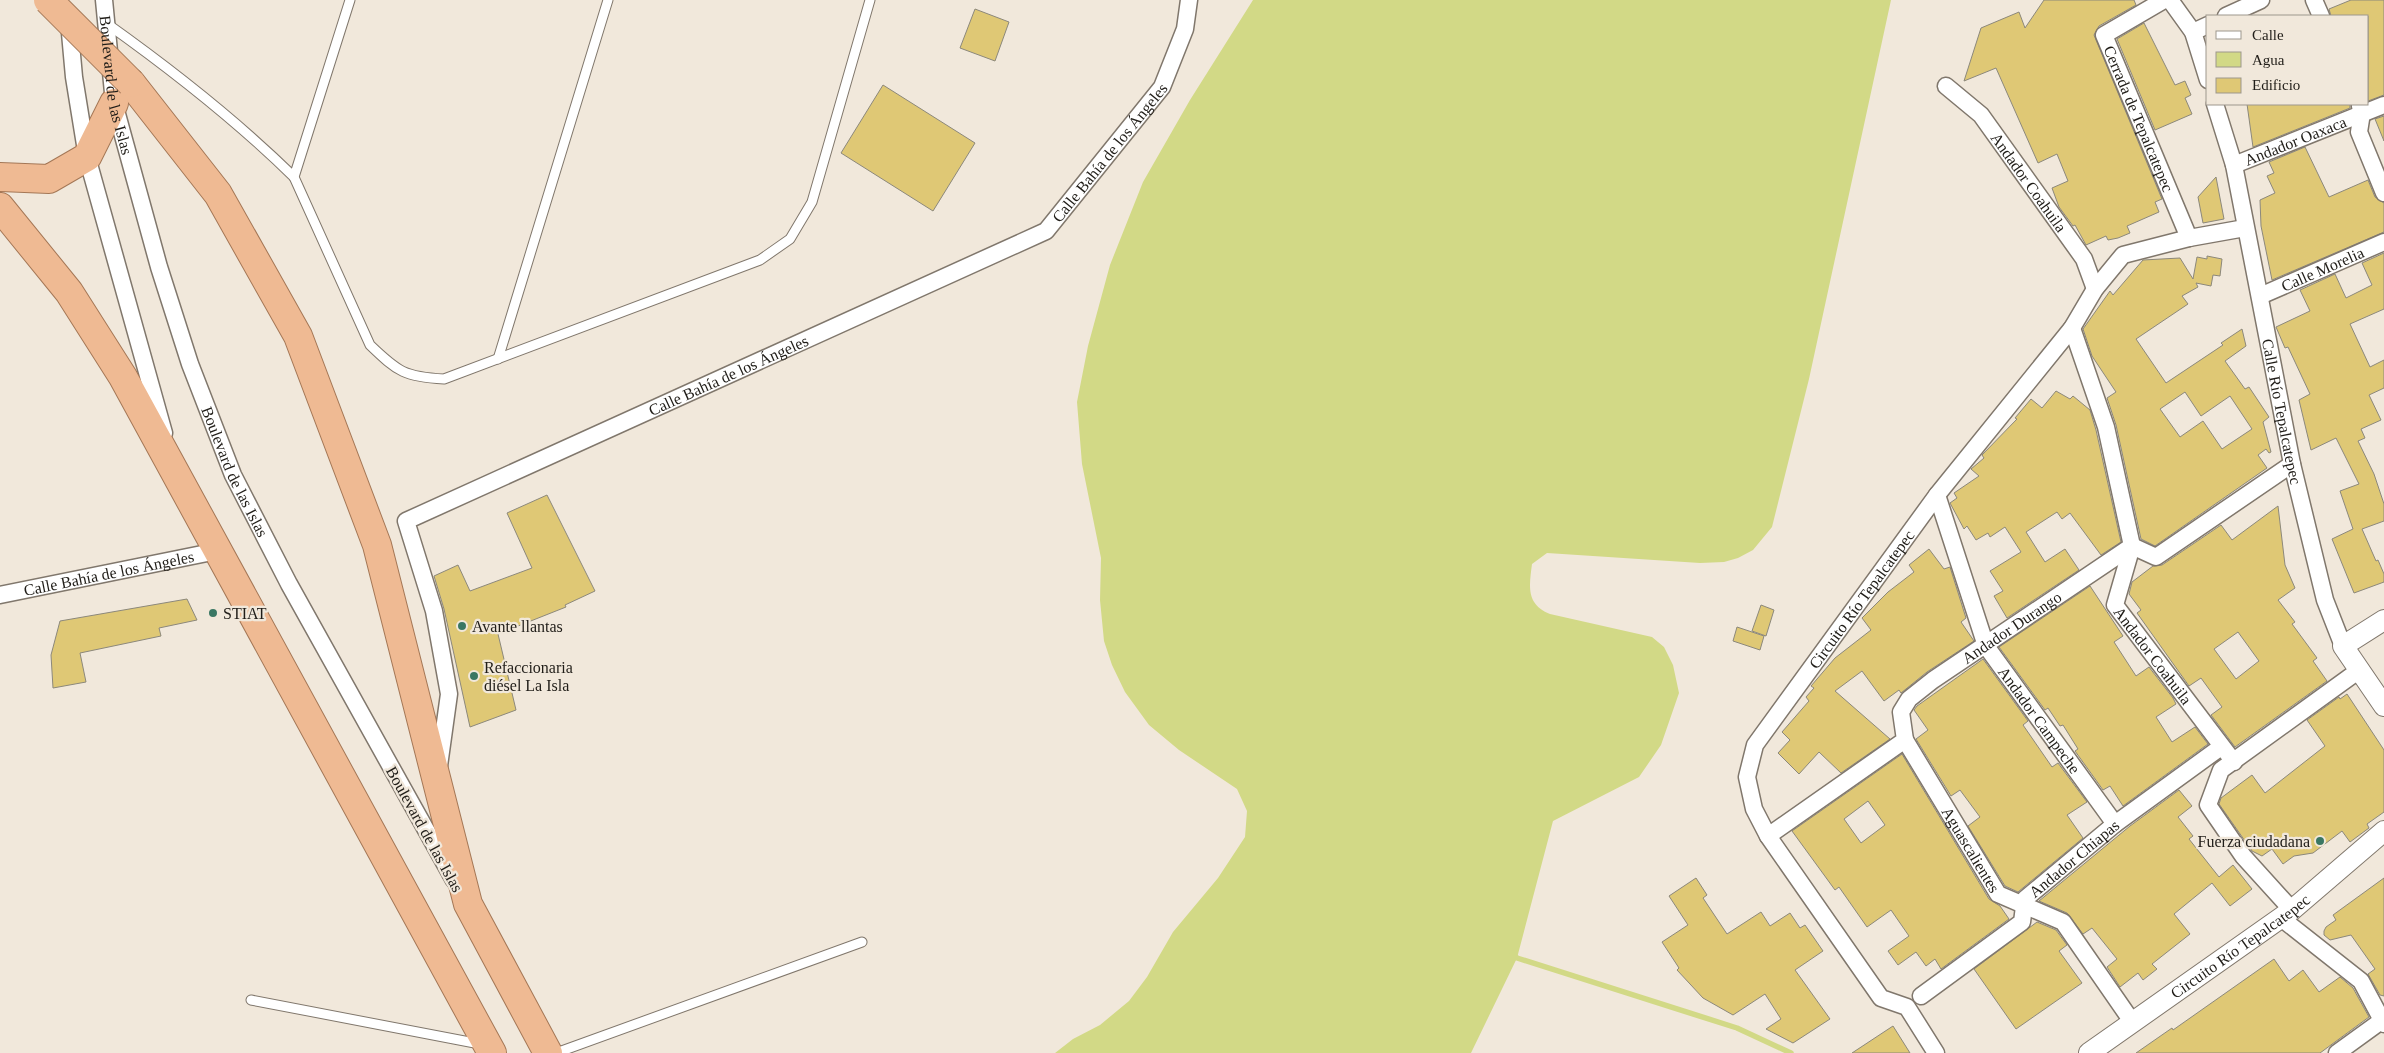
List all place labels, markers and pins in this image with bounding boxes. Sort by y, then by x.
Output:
place label: STIAT [223,605,267,622]
marker: STIAT [207,607,219,619]
place label: Avante llantas [472,618,563,635]
marker: Avante llantas [456,620,468,632]
place label: Refaccionaria diésel La Isla [484,659,573,694]
marker: Refaccionaria diésel La Isla [468,670,480,682]
place label: Fuerza ciudadana [2198,833,2310,850]
marker: Fuerza ciudadana [2314,835,2326,847]

